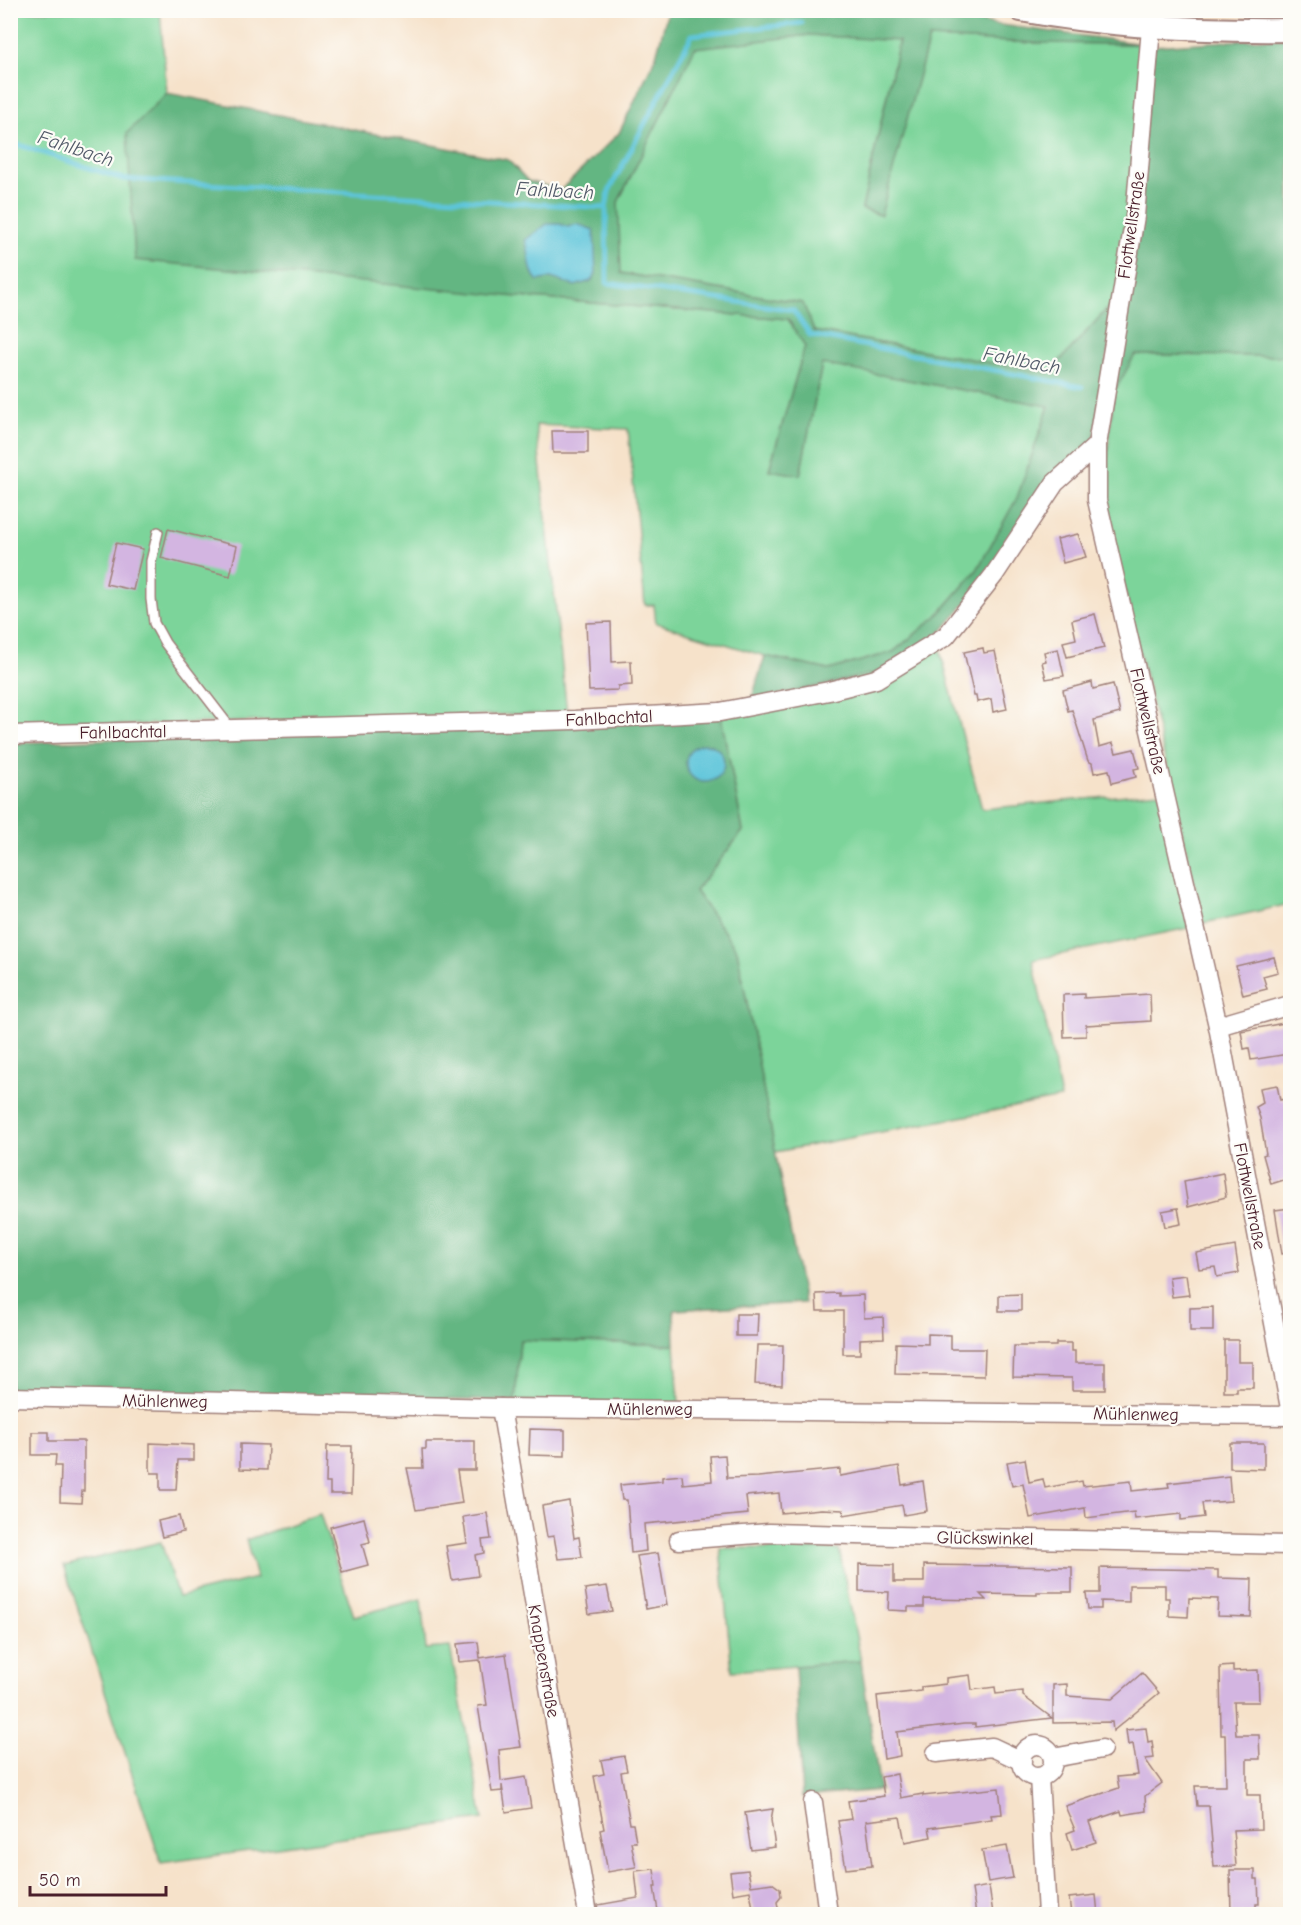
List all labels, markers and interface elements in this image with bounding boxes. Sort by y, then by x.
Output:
water label: Fahlbach [35,125,117,172]
street label: Flottwellstraße [1114,170,1149,280]
water label: Fahlbach [515,177,595,204]
water label: Fahlbach [981,342,1063,379]
street label: Flottwellstraße [1125,666,1170,776]
street label: Fahlbachtal [565,706,653,731]
street label: Fahlbachtal [79,721,167,744]
street label: Flottwellstraße [1229,1141,1270,1251]
street label: Mühlenweg [122,1390,208,1413]
street label: Mühlenweg [607,1399,693,1420]
street label: Mühlenweg [1093,1403,1179,1426]
street label: Glückswinkel [936,1527,1034,1550]
street label: Knappenstraße [523,1603,564,1719]
scale bar [30,1859,166,1897]
text: 50 m [39,1870,81,1891]

